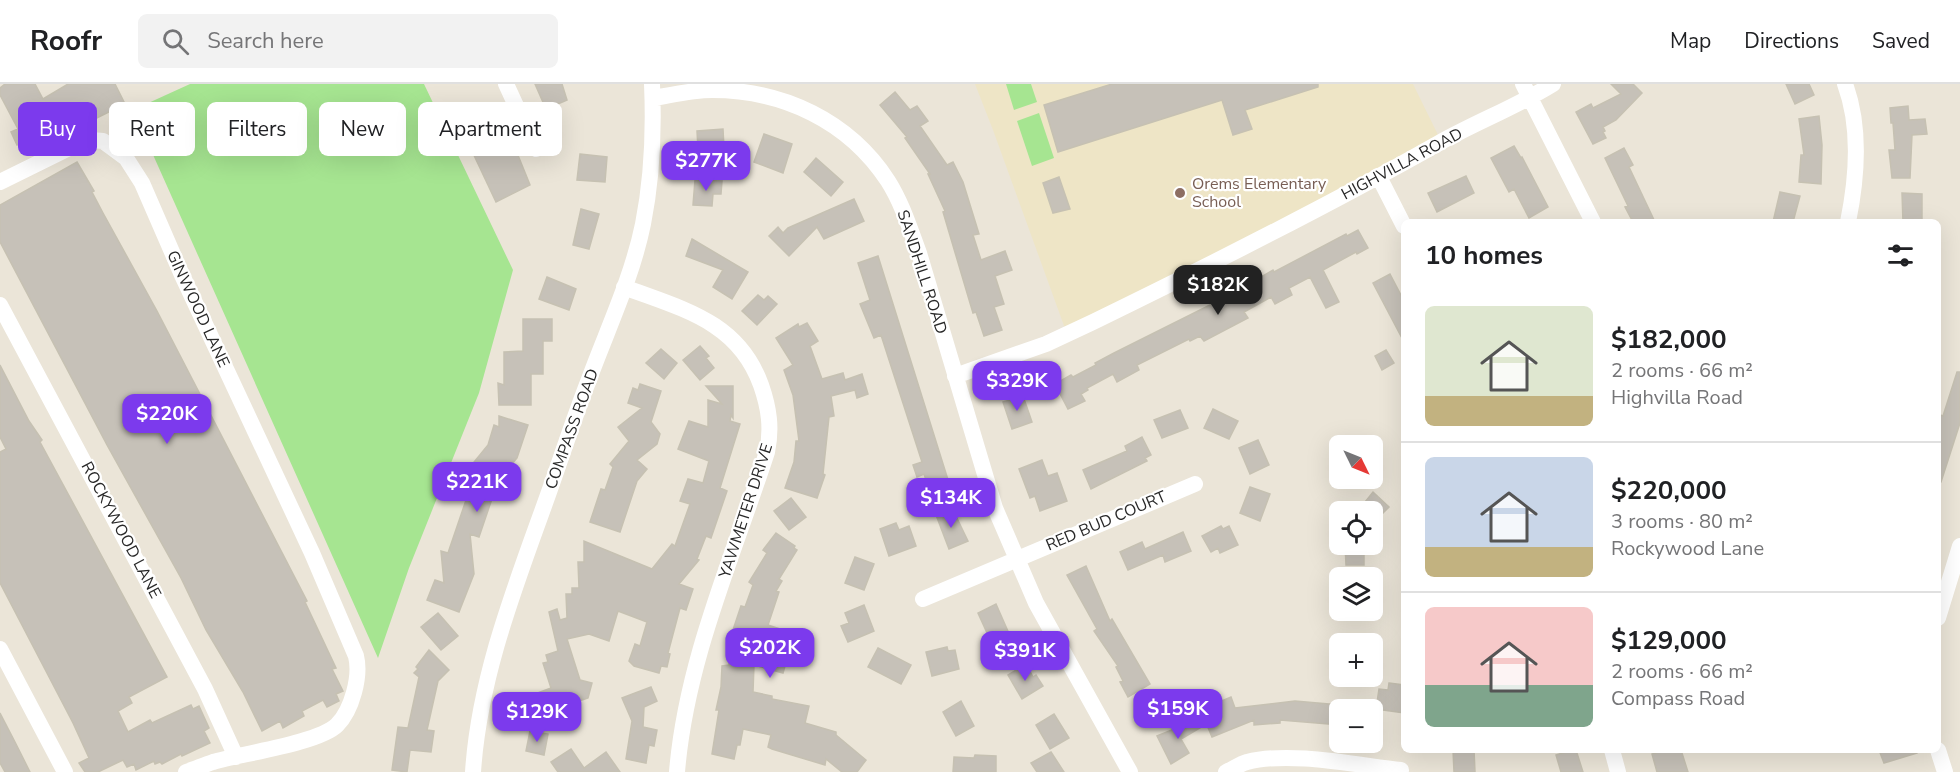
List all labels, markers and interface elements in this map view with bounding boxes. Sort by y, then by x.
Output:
search box [138,14,558,68]
text: Roofr [30,22,102,60]
icon: search [159,25,192,58]
text: Search here [207,26,324,56]
text: Map [1670,27,1711,55]
text: Directions [1744,27,1839,55]
text: Saved [1872,27,1930,55]
chip: Buy [18,102,97,156]
chip: Rent [109,102,195,156]
chip: Filters [207,102,307,156]
chip: New [319,102,406,156]
chip: Apartment [418,102,562,156]
street label: HIGHVILLA ROAD [1338,123,1466,205]
pin: $277K [664,141,748,192]
text: $277K [675,147,737,174]
place label: Orems Elementary School [1192,173,1327,213]
marker: Orems Elementary School [1173,186,1187,200]
street label: SANDHILL ROAD [892,207,952,337]
text: 10 homes [1425,238,1543,273]
icon: filters [1884,239,1917,272]
street label: GINWOOD LANE [161,247,235,371]
pin: $182K [1176,265,1260,316]
text: $182K [1187,271,1249,298]
text: $182,000 [1611,322,1727,357]
icon: home [1473,330,1545,402]
text: 2 rooms · 66 m² [1611,357,1753,384]
pin: $329K [975,361,1059,412]
street label: COMPASS ROAD [540,366,604,492]
text: $329K [986,367,1048,394]
text: Highvilla Road [1611,384,1743,411]
pin: $220K [125,394,209,445]
text: $220K [136,400,198,427]
north arrow [1329,435,1383,489]
map controls [1329,435,1383,753]
street label: YAWMETER DRIVE [714,441,778,582]
street label: ROCKYWOOD LANE [76,458,166,602]
pin: $221K [435,462,519,513]
text: $221K [446,468,508,495]
text: $220,000 [1611,473,1727,508]
pin: $134K [909,478,993,529]
icon: home [1473,481,1545,553]
text: $134K [920,484,982,511]
street label: RED BUD COURT [1042,486,1170,556]
button: locate [1329,501,1383,555]
text: 3 rooms · 80 m² [1611,508,1753,535]
text: Rockywood Lane [1611,535,1764,562]
button: layers [1329,567,1383,621]
text: $129,000 [1611,623,1727,658]
pin: $202K [728,628,812,679]
pin: $391K [983,631,1067,682]
icon: home [1473,631,1545,703]
button: + [1329,633,1383,687]
text: $202K [739,634,801,661]
text: $391K [994,637,1056,664]
text: 2 rooms · 66 m² [1611,658,1753,685]
text: Compass Road [1611,685,1745,712]
pin: $159K [1136,689,1220,740]
pin: $129K [495,692,579,743]
text: $159K [1147,695,1209,722]
text: $129K [506,698,568,725]
button: − [1329,699,1383,753]

